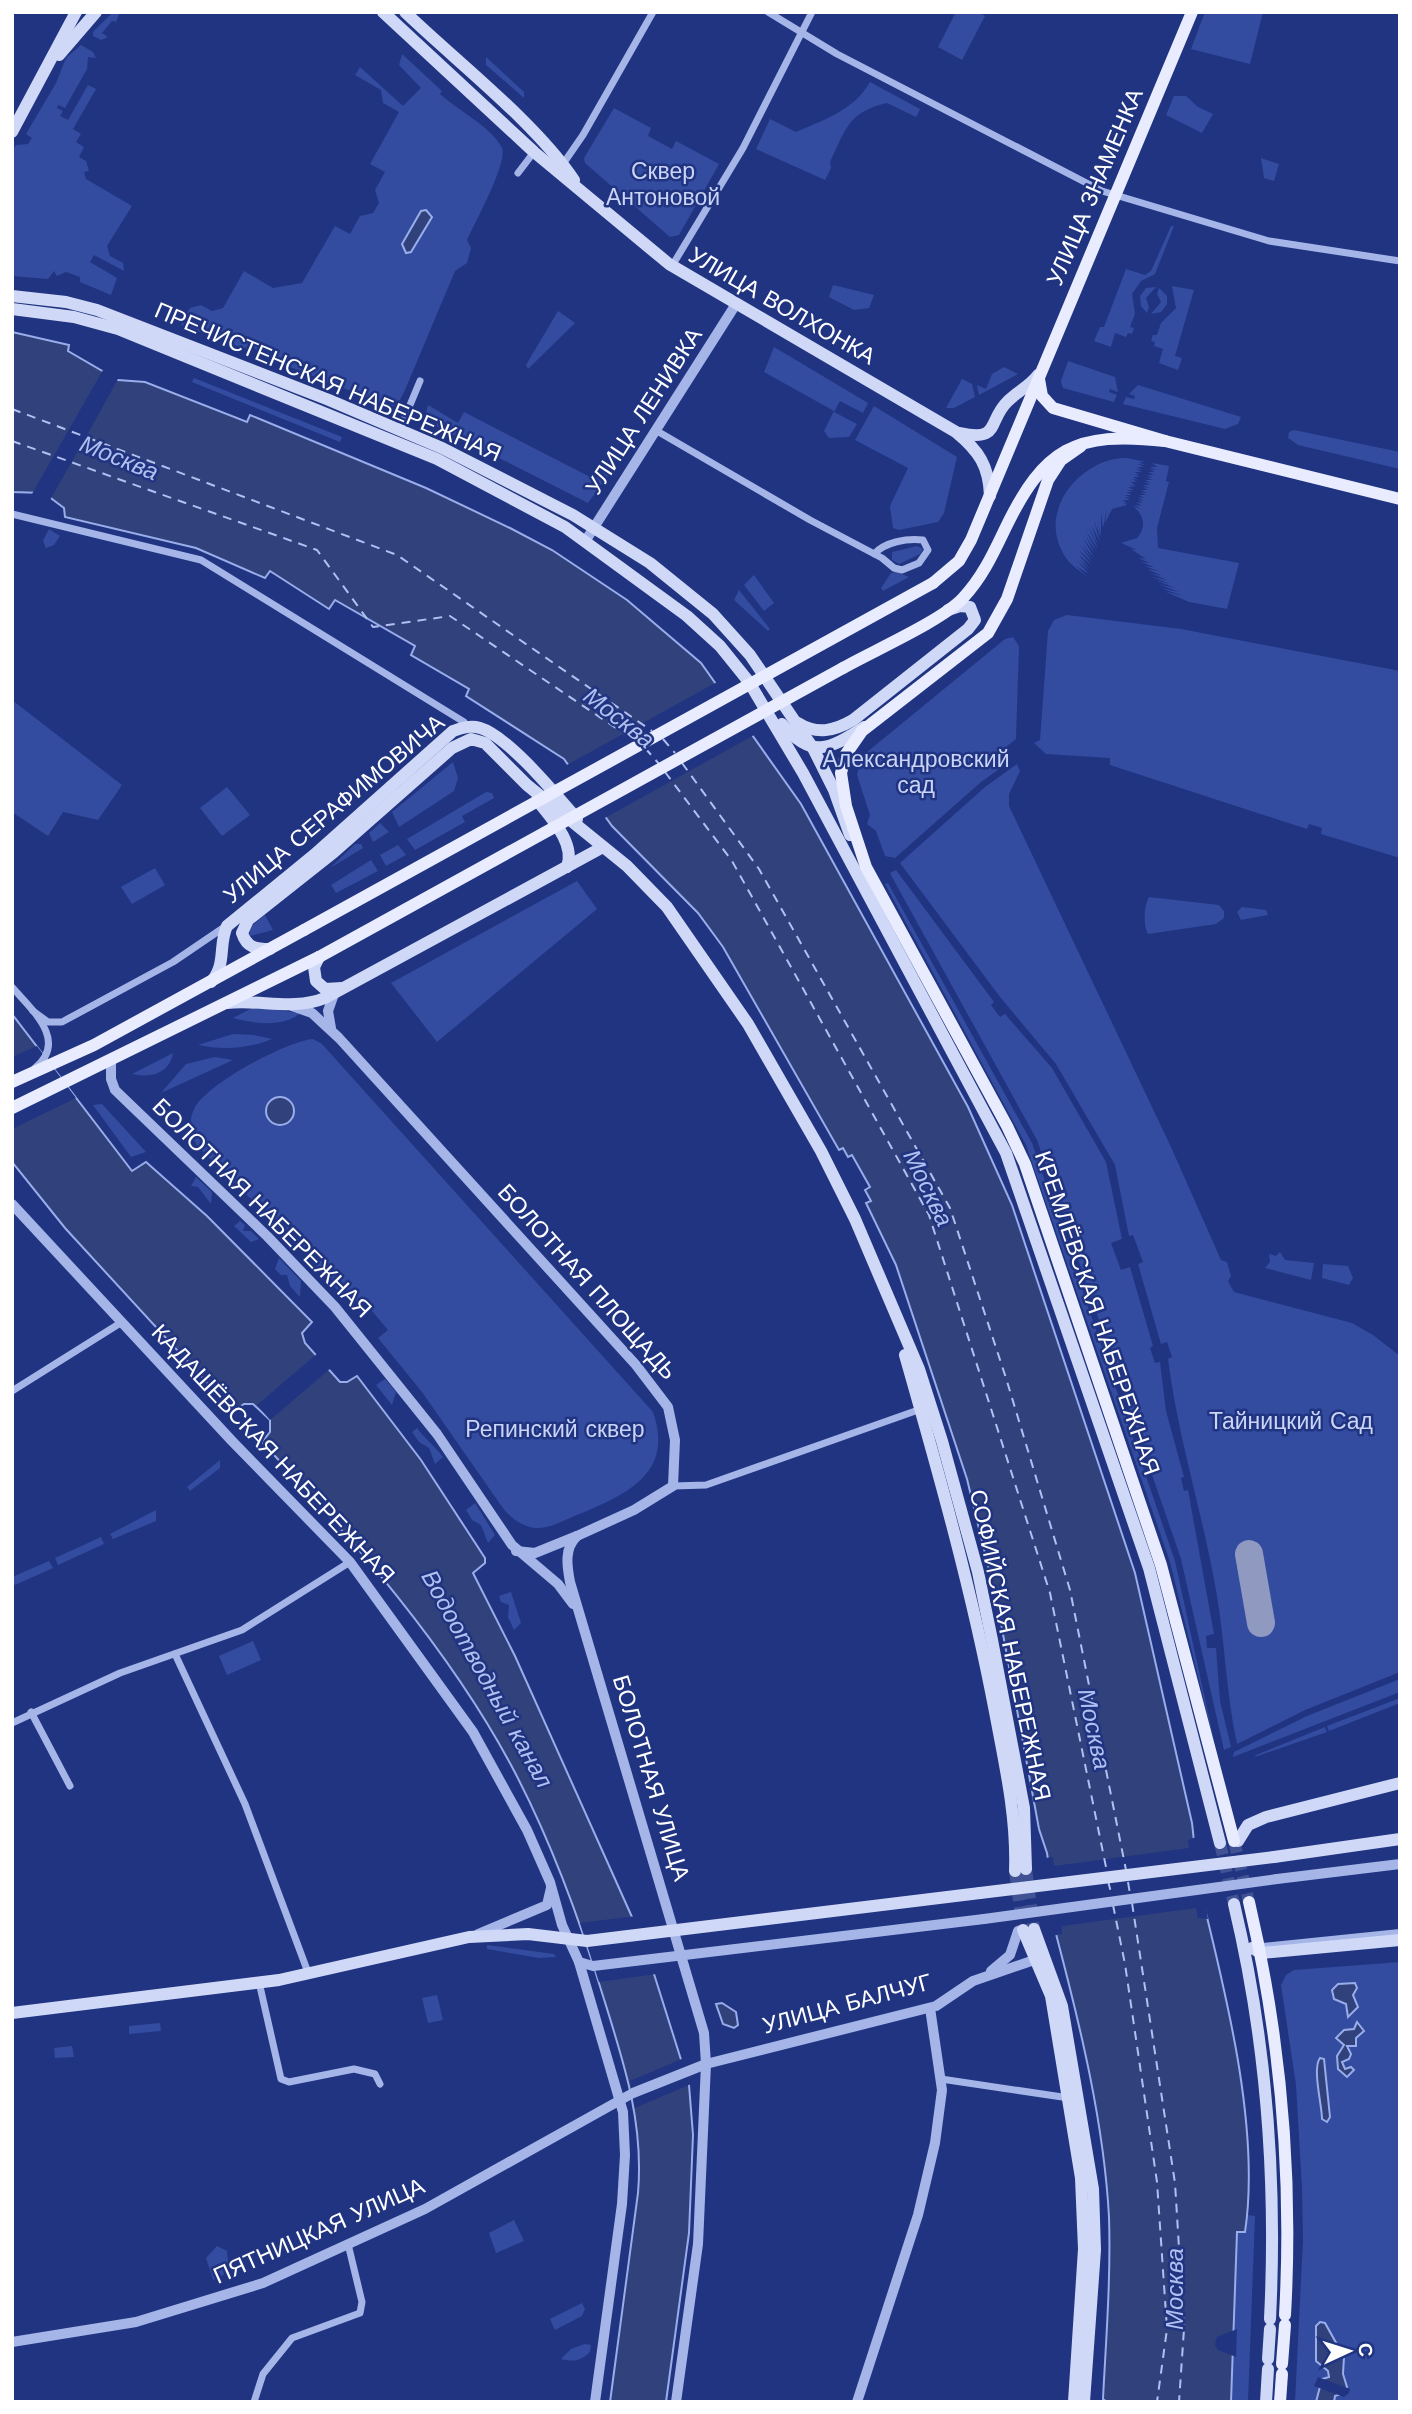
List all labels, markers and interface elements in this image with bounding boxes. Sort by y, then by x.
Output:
street label: УЛИЦА ЗНАМЕНКА [1041,84,1149,290]
park label: Сквер Антоновой [606,158,720,211]
street label: УЛИЦА ВОЛХОНКА [684,242,881,371]
street label: ПРЕЧИСТЕНСКАЯ НАБЕРЕЖНАЯ [151,297,505,467]
street label: УЛИЦА ЛЕНИВКА [580,322,708,499]
water label: Москва [76,430,162,486]
water label: Москва [578,682,660,754]
street label: УЛИЦА СЕРАФИМОВИЧА [218,708,450,909]
park label: Александровский сад [822,746,1010,799]
street label: БОЛОТНАЯ НАБЕРЕЖНАЯ [147,1093,377,1323]
water label: Москва [897,1145,959,1231]
street label: КРЕМЛЁВСКАЯ НАБЕРЕЖНАЯ [1029,1147,1165,1479]
street label: БОЛОТНАЯ ПЛОЩАДЬ [492,1179,682,1385]
street label: КАДАШЁВСКАЯ НАБЕРЕЖНАЯ [146,1319,400,1589]
park label: Тайницкий Сад [1209,1408,1374,1435]
park label: Репинский сквер [465,1416,645,1443]
street label: СОФИЙСКАЯ НАБЕРЕЖНАЯ [964,1487,1057,1803]
water label: Водоотводный канал [415,1565,559,1793]
street label: БОЛОТНАЯ УЛИЦА [607,1672,695,1885]
water label: Москва [1072,1686,1116,1772]
street label: УЛИЦА БАЛЧУГ [760,1968,935,2040]
street label: ПЯТНИЦКАЯ УЛИЦА [209,2172,429,2290]
water label: Москва [1161,2248,1189,2330]
north arrow [1314,2316,1384,2386]
text: С [1354,2342,1377,2358]

